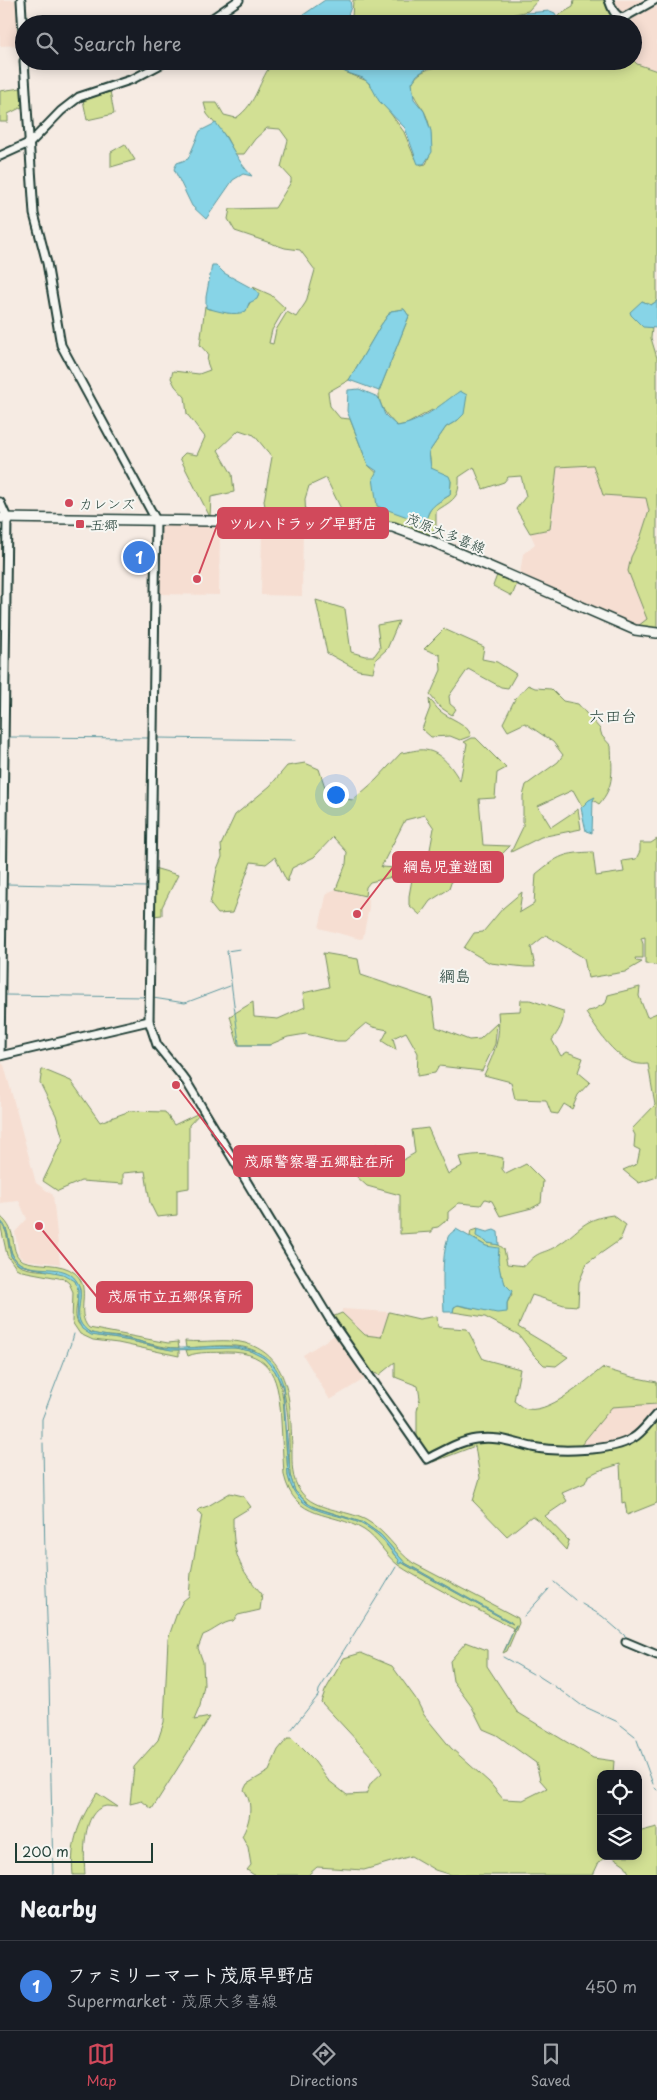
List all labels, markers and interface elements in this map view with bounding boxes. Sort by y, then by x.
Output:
search box [15,15,642,70]
icon: search [33,29,61,57]
text: Search here [73,29,182,57]
place label: カレンズ [79,493,135,514]
marker: カレンズ [63,497,75,509]
callout: ツルハドラッグ早野店 [218,508,388,538]
street label: 茂原大多喜線 [403,508,489,558]
text: ツルハドラッグ早野店 [228,511,378,534]
place label: 五郷 [90,514,118,535]
marker: 五郷 [74,518,86,530]
pin: 1 [123,538,155,576]
district label: 六田台 [589,703,637,727]
your location [323,782,349,808]
callout: 綱島児童遊園 [393,852,503,882]
text: 綱島児童遊園 [403,854,493,877]
district label: 綱島 [439,963,471,987]
callout: 茂原警察署五郷駐在所 [234,1146,404,1176]
text: 茂原警察署五郷駐在所 [244,1149,394,1172]
callout: 茂原市立五郷保育所 [97,1282,252,1312]
text: 茂原市立五郷保育所 [107,1284,243,1307]
map controls [597,1770,642,1860]
button: locate [597,1770,642,1815]
button: layers [597,1815,642,1860]
scale bar [15,1840,152,1863]
text: 200 m [22,1841,69,1862]
text: Nearby [20,1892,97,1924]
text: ファミリーマート茂原早野店 [67,1960,315,1988]
text: 1 [32,1974,40,1998]
text: 450 m [585,1974,637,1998]
text: Supermarket · 茂原大多喜線 [67,1988,277,2012]
tab: Map [87,2040,116,2091]
tab: Directions [290,2040,358,2091]
tab: Saved [531,2040,570,2091]

